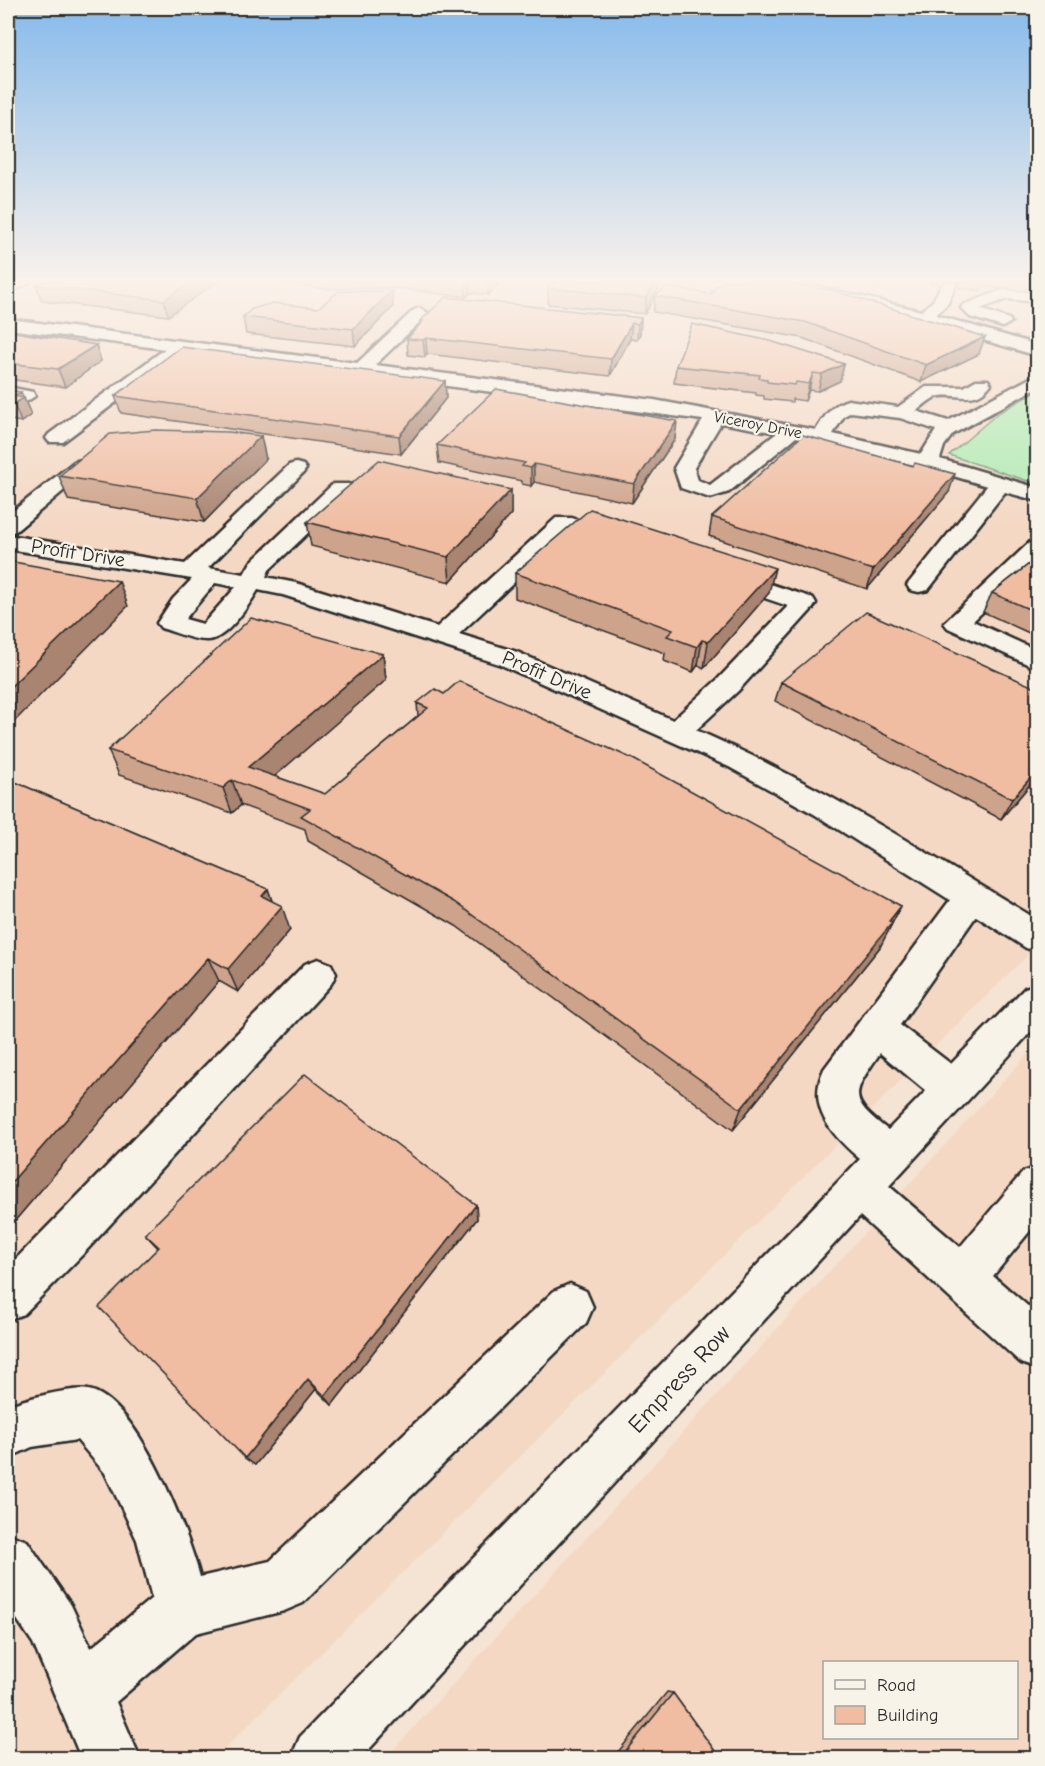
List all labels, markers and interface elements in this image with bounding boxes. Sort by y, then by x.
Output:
street label: Viceroy Drive [712,408,804,442]
street label: Profit Drive [29,534,127,572]
street label: Profit Drive [499,646,595,704]
street label: Empress Row [622,1319,736,1439]
legend [823,1661,1018,1739]
text: Road [877,1675,916,1696]
text: Building [877,1705,939,1726]

